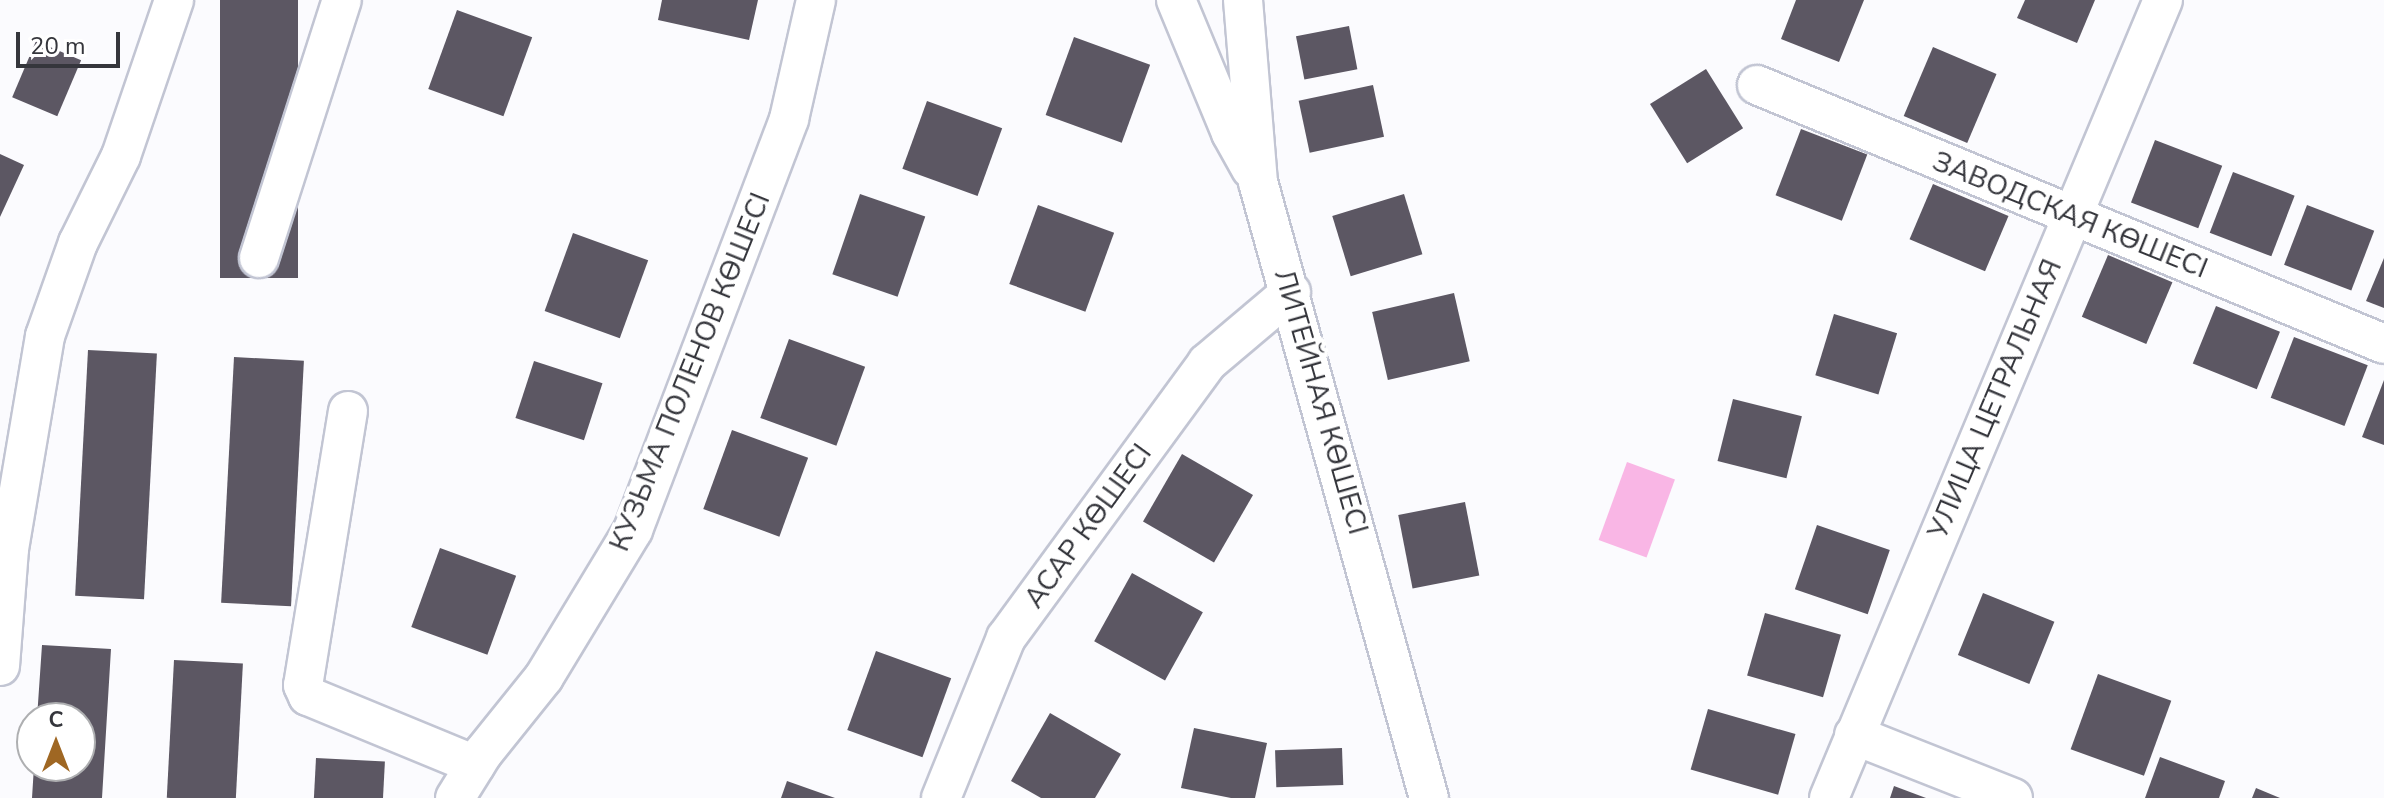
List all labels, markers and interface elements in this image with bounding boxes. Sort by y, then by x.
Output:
scale bar [20,16,124,66]
text: 20 m [30,30,86,62]
street label: ЗАВОДСКАЯ КӨШЕСІ [1928,144,2212,286]
street label: КУЗЬМА ПОЛЕНОВ КӨШЕСІ [603,188,777,556]
street label: УЛИЦА ЦЕТРАЛЬНАЯ [1921,254,2069,544]
street label: ЛИТЕЙНАЯ КӨШЕСІ [1267,266,1375,538]
street label: АСАР КӨШЕСІ [1017,437,1159,615]
north arrow [16,702,96,782]
text: С [49,705,63,735]

